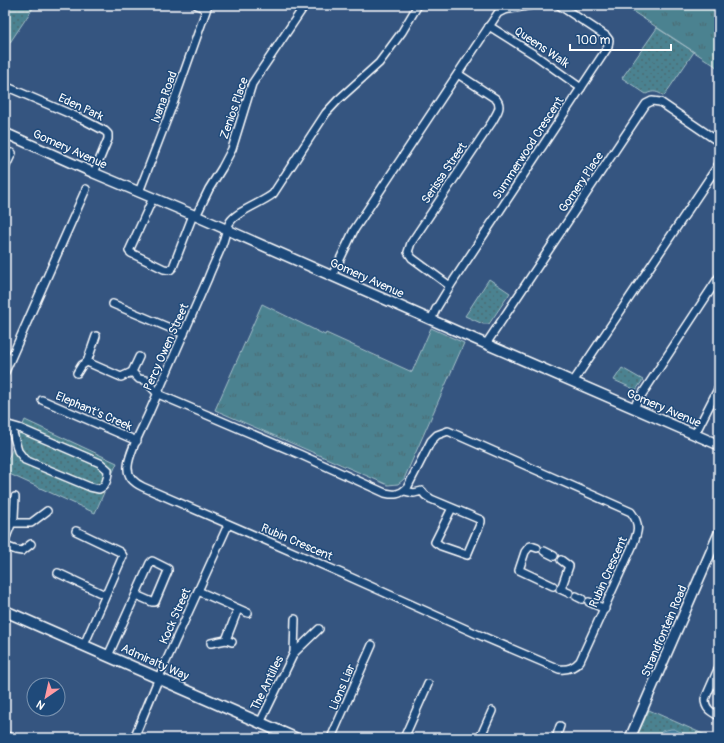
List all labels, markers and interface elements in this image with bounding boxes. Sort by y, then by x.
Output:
street label: Queens Walk [511,24,572,71]
scale bar [570,26,671,52]
text: 100 m [576,33,611,48]
street label: Ivana Road [148,69,181,125]
street label: Zenios Place [217,75,252,141]
street label: Eden Park [56,90,106,124]
street label: Summerwood Crescent [490,94,567,203]
street label: Gomery Avenue [30,126,109,173]
street label: Serissa Street [418,140,471,207]
street label: Gomery Place [556,149,607,215]
street label: Gomery Avenue [327,255,406,302]
street label: Percy Owen Street [140,301,192,393]
street label: Gomery Avenue [624,386,703,431]
street label: Elephant’s Creek [53,389,134,434]
street label: Rubin Crescent [259,521,335,564]
street label: Rubin Crescent [586,534,631,610]
street label: Strandfontein Road [638,583,691,679]
street label: Kock Street [156,586,195,647]
street label: Admiralty Way [119,641,191,684]
street label: The Antilles [248,653,287,713]
street label: Lions Liar [326,661,359,712]
north arrow [26,677,66,717]
text: N [34,697,47,712]

